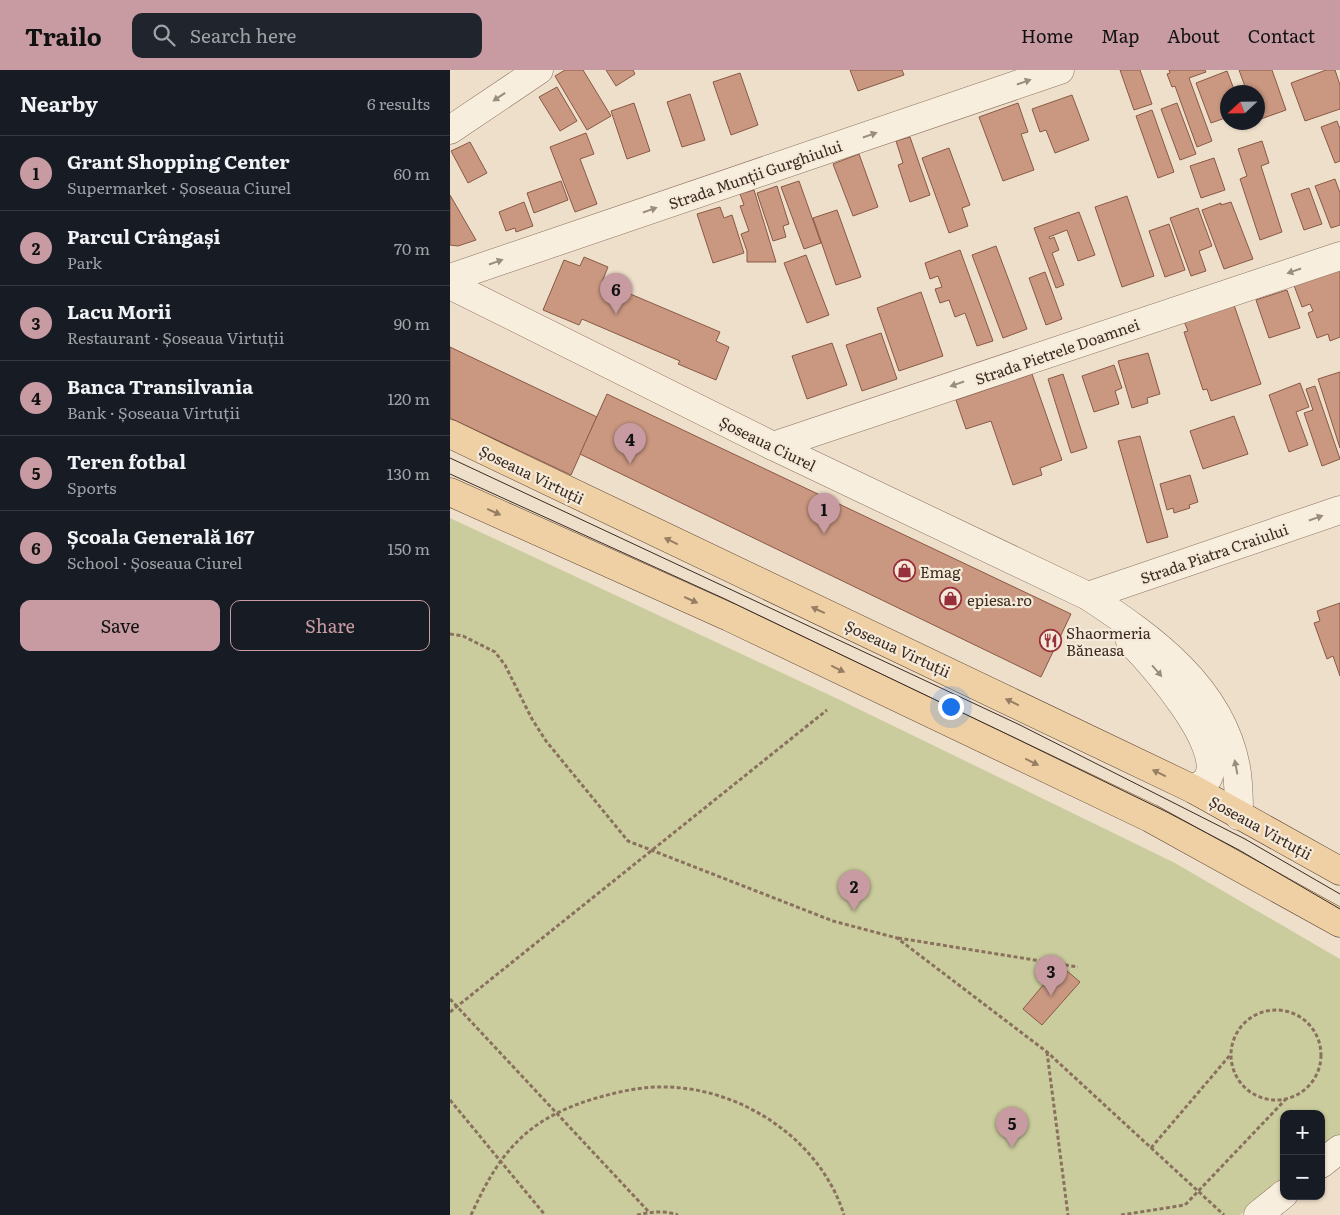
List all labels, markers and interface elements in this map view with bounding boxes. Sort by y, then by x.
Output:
search box [132,13,482,58]
text: Trailo [25,18,102,53]
icon: search [150,21,178,49]
text: Search here [190,21,296,49]
text: Home [1021,22,1073,49]
text: Map [1101,22,1139,49]
text: About [1167,22,1220,49]
text: Contact [1248,22,1315,49]
one-way arrow [1017,78,1032,86]
north arrow [1220,85,1265,130]
text: Nearby [20,87,98,118]
text: 6 results [367,91,430,115]
one-way arrow [492,92,506,102]
one-way arrow [863,131,878,139]
street label: Strada Munții Gurghiului [665,133,845,215]
text: Grant Shopping Center [67,147,290,175]
text: 1 [33,161,39,185]
text: 60 m [393,161,430,185]
text: Supermarket · Șoseaua Ciurel [67,175,291,199]
one-way arrow [643,206,658,214]
text: Parcul Crângași [67,222,220,250]
text: 2 [32,236,40,260]
text: 70 m [394,236,430,260]
text: Park [67,250,102,274]
one-way arrow [489,258,504,266]
one-way arrow [1286,268,1301,276]
pin: 6 [600,273,632,314]
text: Lacu Morii [67,297,172,325]
text: 3 [32,311,40,335]
text: 90 m [394,311,430,335]
street label: Strada Pietrele Doamnei [972,312,1142,390]
text: Restaurant · Șoseaua Virtuții [67,325,284,349]
text: Banca Transilvania [67,372,253,400]
one-way arrow [949,380,964,388]
text: 4 [31,386,41,410]
text: 120 m [387,386,430,410]
text: Bank · Șoseaua Virtuții [67,400,240,424]
street label: Șoseaua Ciurel [716,410,820,476]
pin: 4 [614,423,646,464]
street label: Șoseaua Virtuții [476,439,588,509]
text: Teren fotbal [67,447,186,475]
text: 5 [32,461,40,485]
text: 130 m [387,461,430,485]
text: Sports [67,475,117,499]
pin: 1 [808,493,840,534]
one-way arrow [487,508,501,516]
one-way arrow [1309,514,1324,521]
street label: Strada Piatra Craiului [1137,517,1291,589]
text: Școala Generală 167 [67,522,254,550]
text: 6 [31,536,41,560]
text: 150 m [387,536,430,560]
one-way arrow [664,536,678,544]
text: School · Șoseaua Ciurel [67,550,242,574]
shop icon: Emag [892,559,916,583]
place label: Emag [920,560,961,583]
shop icon: epiesa.ro [939,587,963,611]
place label: epiesa.ro [967,588,1032,611]
one-way arrow [684,596,698,604]
button: Save [20,600,220,651]
button: Share [230,600,430,651]
one-way arrow [811,606,825,614]
street label: Șoseaua Virtuții [841,613,955,683]
place label: Shaormeria Băneasa [1066,621,1152,661]
restaurant icon: Shaormeria Băneasa [1038,629,1062,653]
one-way arrow [831,665,845,673]
one-way arrow [1151,665,1162,678]
your location [938,694,964,720]
one-way arrow [1005,698,1019,706]
one-way arrow [1025,758,1039,766]
one-way arrow [1231,759,1239,775]
one-way arrow [1152,769,1166,777]
street label: Șoseaua Virtuții [1205,789,1317,865]
pin: 2 [838,870,870,911]
pin: 3 [1035,955,1067,996]
pin: 5 [996,1107,1028,1148]
map controls [1280,1110,1325,1200]
button: + [1280,1110,1325,1155]
button: − [1280,1155,1325,1200]

